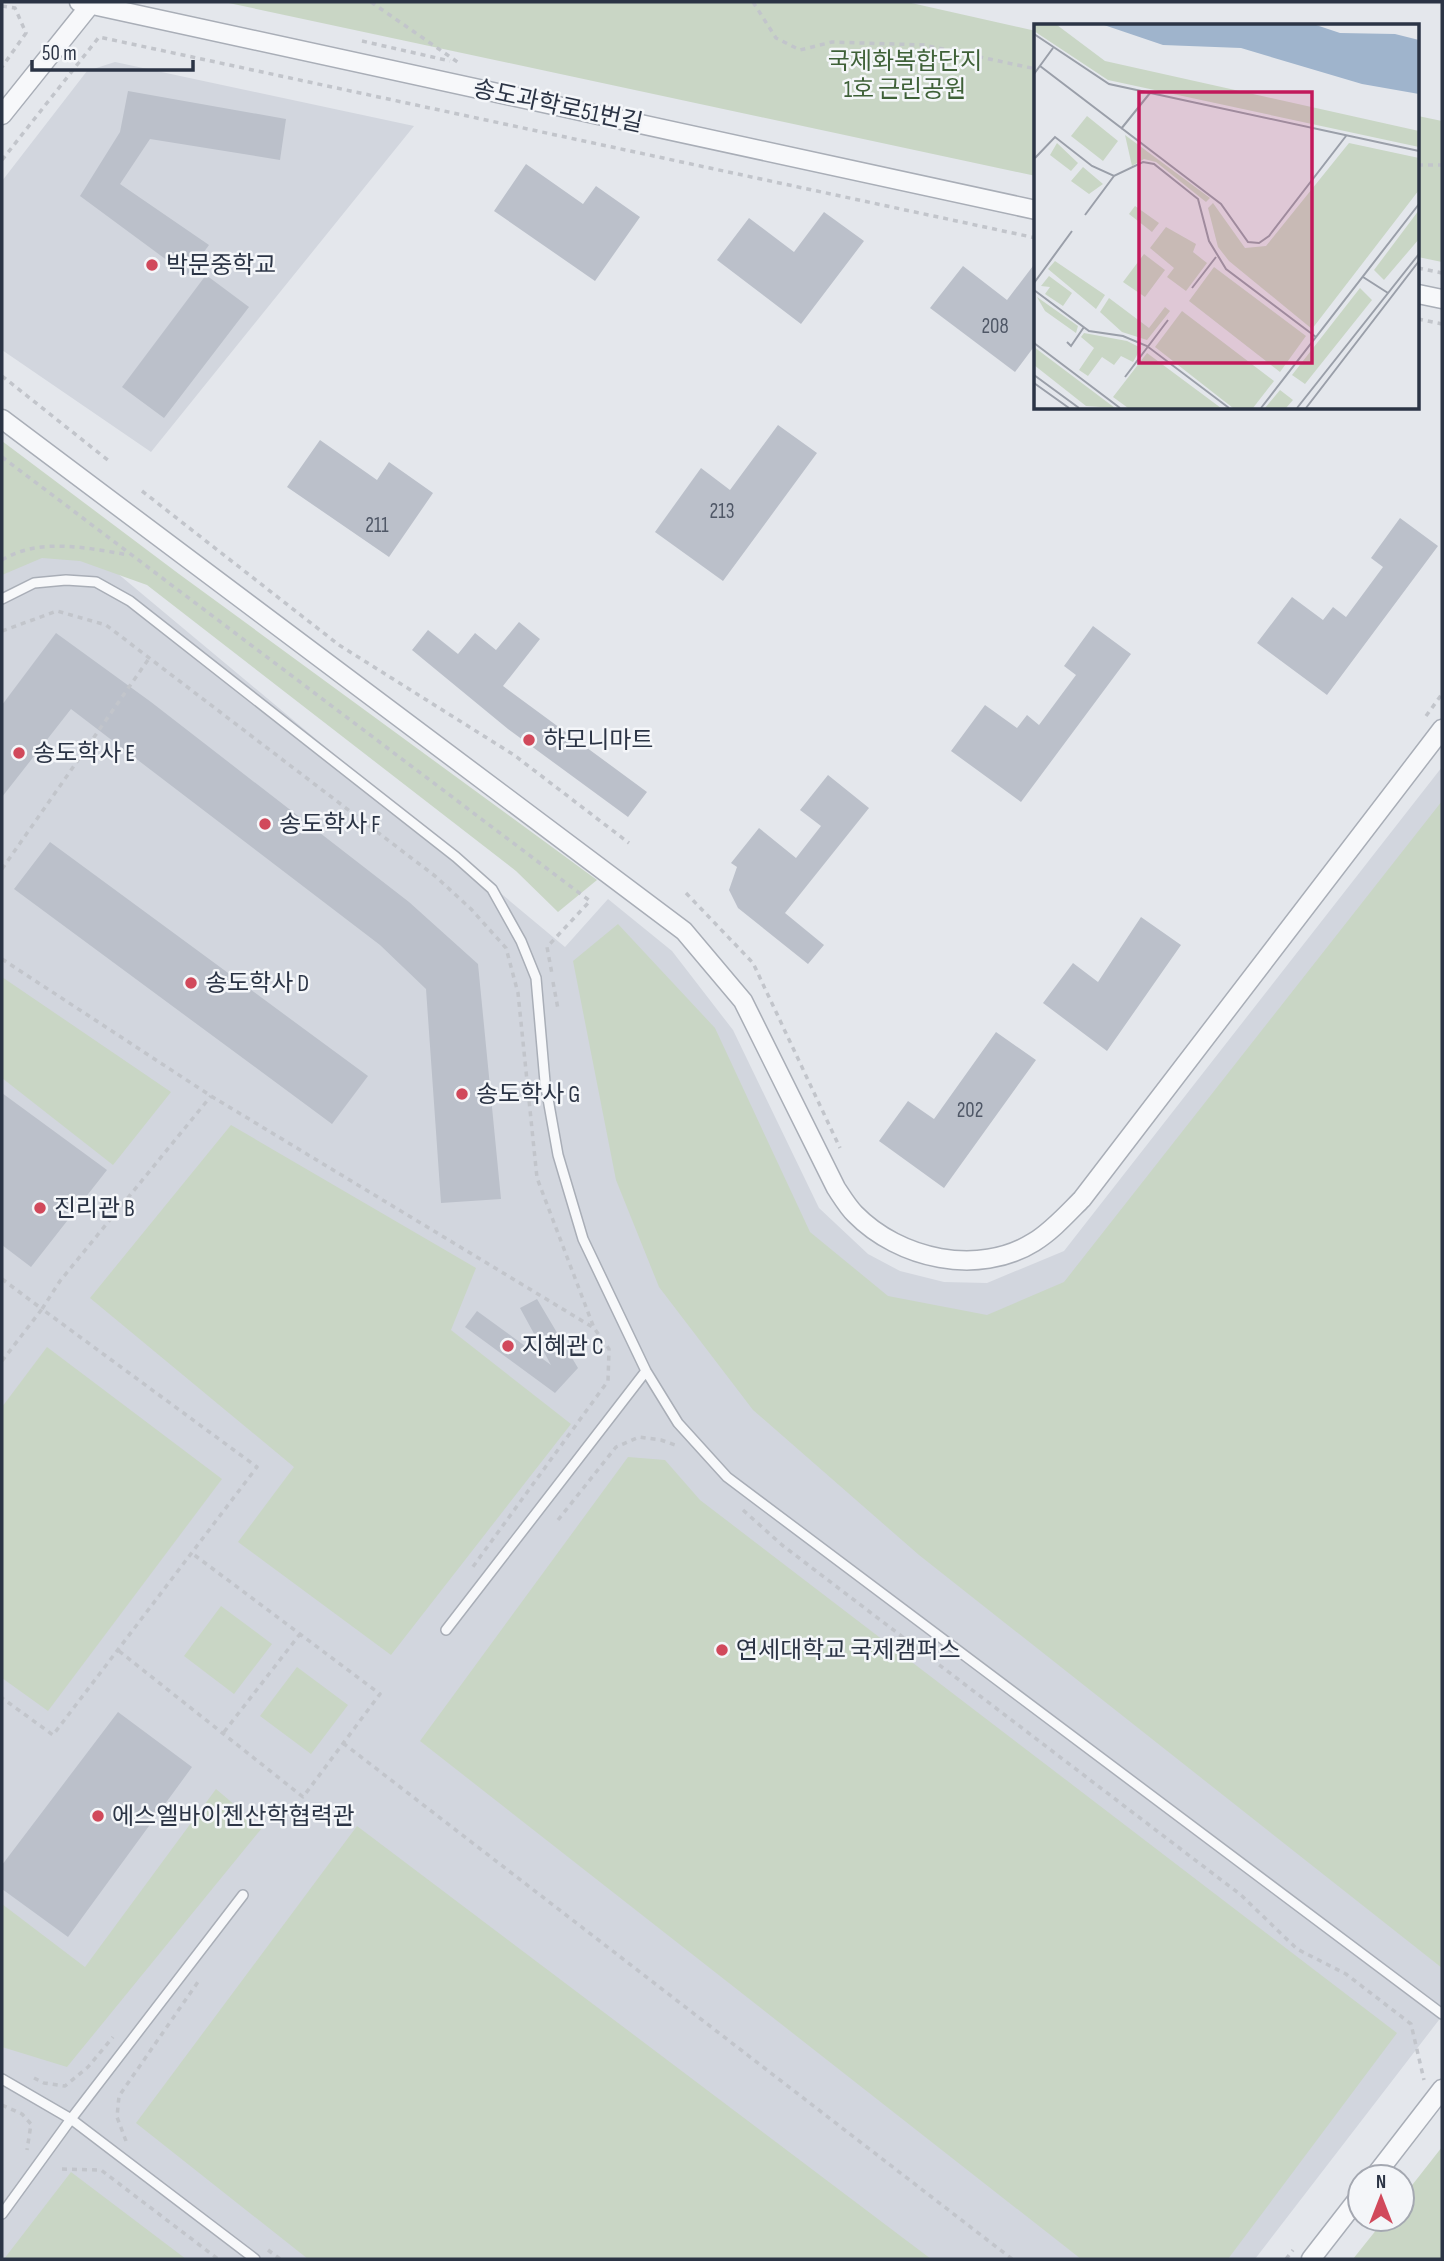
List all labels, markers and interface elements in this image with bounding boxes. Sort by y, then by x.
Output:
inset map [1034,24,1420,410]
scale bar [32,28,192,72]
text: 50 m [42,41,77,66]
park label: 국제화복합단지 1호 근린공원 [828,47,982,104]
street label: 송도과학로51번길 [471,74,645,138]
place label: 박문중학교 [166,251,276,280]
marker: 박문중학교 [144,257,160,273]
house number: 208 [981,314,1009,339]
house number: 213 [710,499,734,524]
house number: 211 [365,513,389,538]
place label: 하모니마트 [543,726,653,755]
marker: 하모니마트 [521,732,537,748]
place label: 송도학사 E [33,739,135,768]
marker: 송도학사 E [11,745,27,761]
place label: 송도학사 F [279,810,381,839]
marker: 송도학사 F [257,816,273,832]
place label: 송도학사 D [205,969,309,998]
marker: 송도학사 D [183,975,199,991]
place label: 송도학사 G [476,1080,580,1109]
marker: 송도학사 G [454,1086,470,1102]
house number: 202 [957,1098,983,1123]
place label: 진리관 B [54,1194,135,1223]
marker: 진리관 B [32,1200,48,1216]
place label: 지혜관 C [522,1332,604,1361]
marker: 지혜관 C [500,1338,516,1354]
place label: 연세대학교 국제캠퍼스 [736,1636,961,1665]
marker: 연세대학교 국제캠퍼스 [714,1642,730,1658]
place label: 에스엘바이젠산학협력관 [112,1802,355,1831]
marker: 에스엘바이젠산학협력관 [90,1808,106,1824]
north arrow [1346,2163,1416,2233]
text: N [1376,2171,1386,2194]

